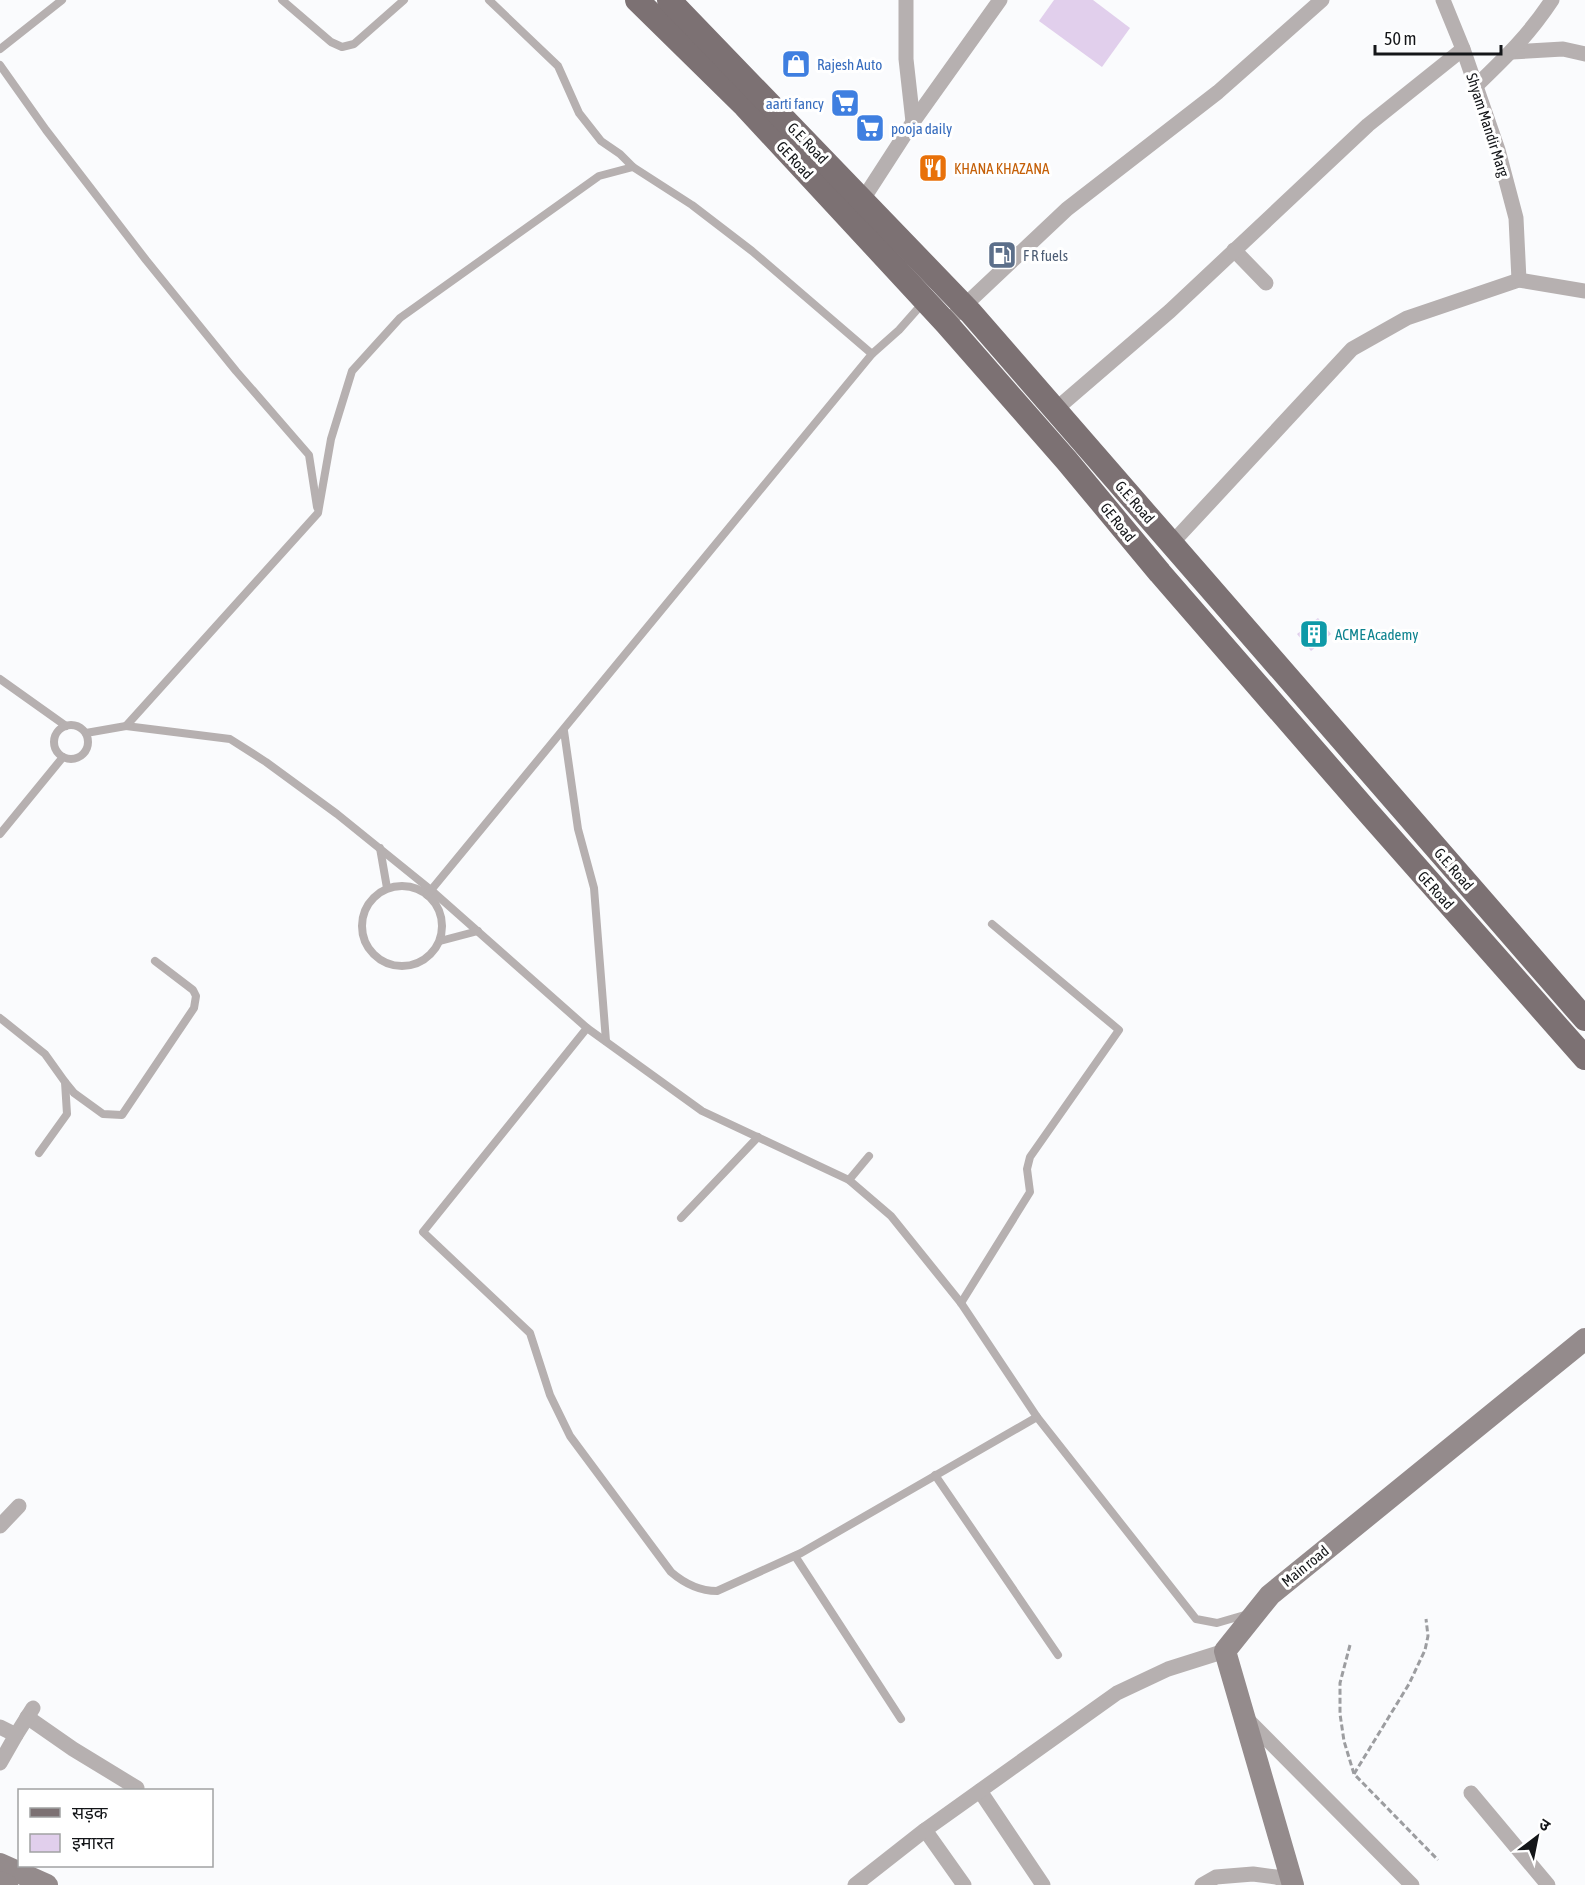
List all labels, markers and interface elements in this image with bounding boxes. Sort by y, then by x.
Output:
scale bar [1375,18,1501,56]
text: 50 m [1384,28,1416,49]
shop icon: Rajesh Auto [780,48,812,80]
place label: Rajesh Auto [817,56,882,73]
street label: Shyam Mandir Marg [1463,71,1513,180]
supermarket icon: aarti fancy [829,87,861,119]
place label: aarti fancy [766,95,824,112]
supermarket icon: pooja daily [854,112,886,144]
street label: G.E. Road [784,119,832,167]
place label: pooja daily [891,120,952,137]
street label: GE Road [773,138,817,182]
restaurant icon: KHANA KHAZANA [917,152,949,184]
place label: KHANA KHAZANA [954,160,1050,177]
fuel station icon: F R fuels [986,239,1018,271]
place label: F R fuels [1023,247,1068,264]
street label: G.E. Road [1112,477,1158,527]
street label: GE Road [1097,499,1139,545]
building icon: ACME Academy [1298,618,1330,650]
place label: ACME Academy [1335,626,1418,643]
street label: G.E. Road [1431,844,1477,894]
street label: GE Road [1415,868,1457,912]
street label: Main road [1278,1542,1332,1590]
legend [18,1789,213,1867]
text: सड़क [72,1802,109,1823]
north arrow [1507,1807,1567,1867]
text: उ [1536,1814,1554,1835]
text: इमारत [72,1832,115,1853]

